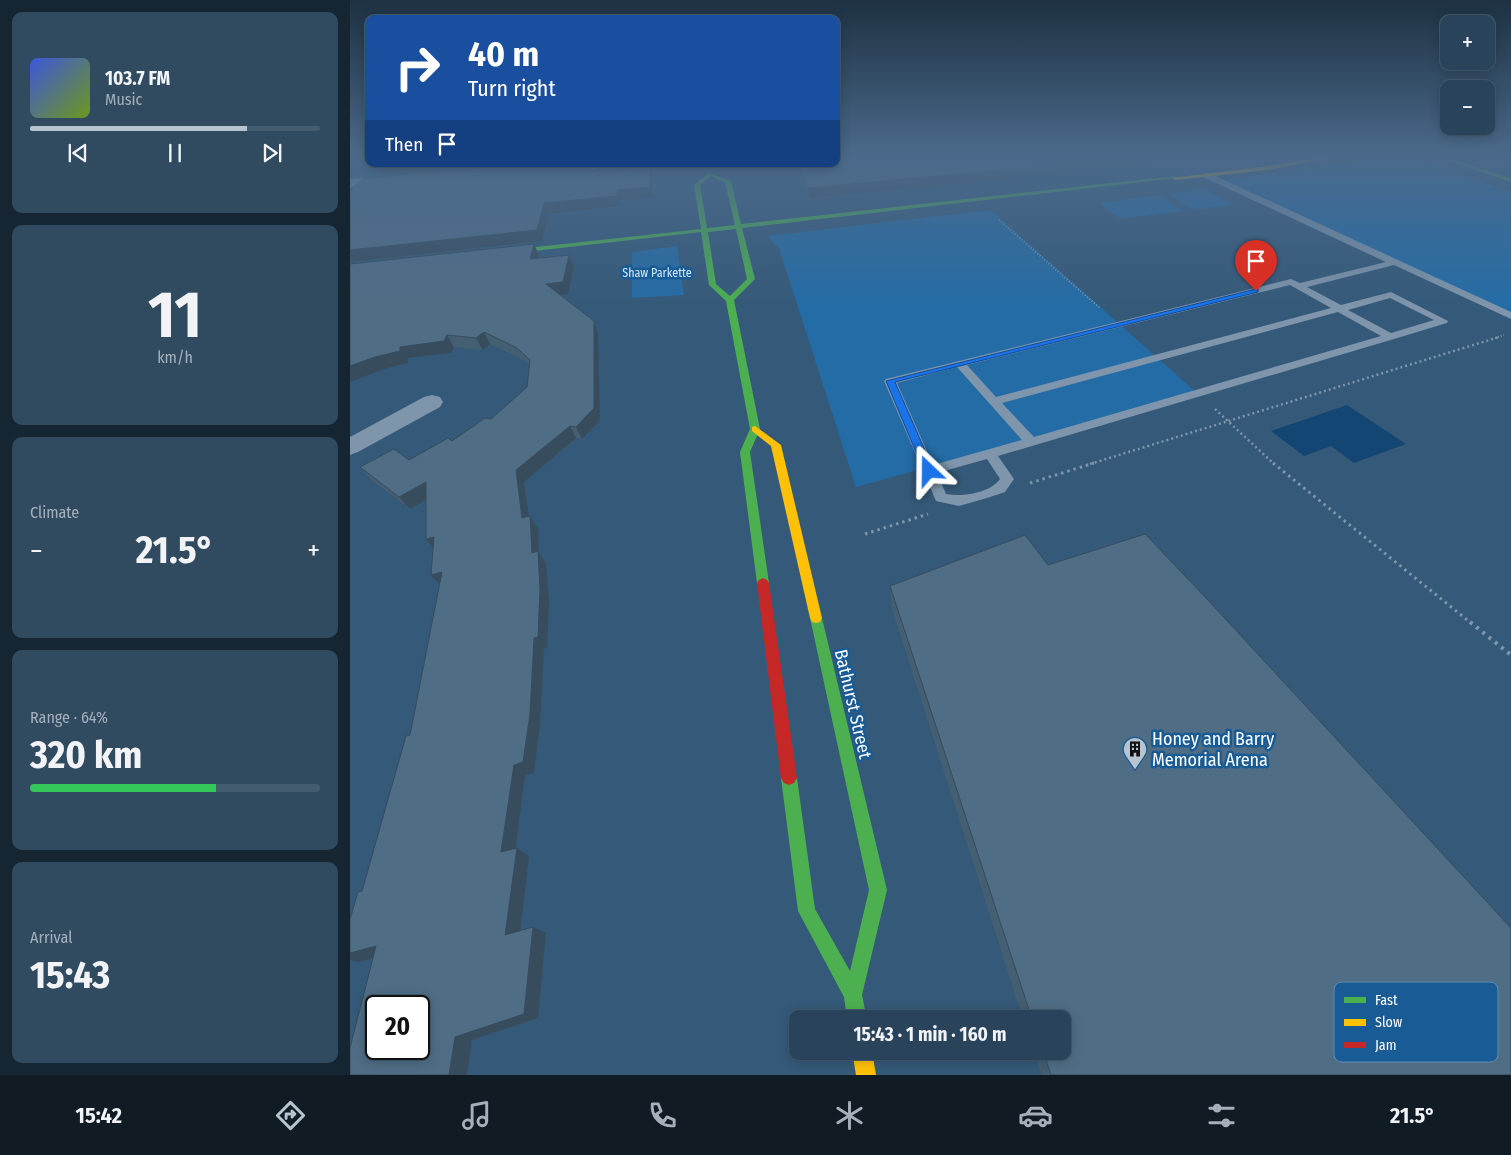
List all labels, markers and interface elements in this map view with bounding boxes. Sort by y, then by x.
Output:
map controls [1440,15,1495,135]
button: + [1440,15,1495,70]
text: 40 m [468,33,539,75]
icon: right [385,35,450,100]
text: 103.7 FM [105,67,170,90]
text: Turn right [468,75,556,102]
button: − [1440,80,1495,135]
text: Music [105,90,142,109]
icon: arrive [433,130,461,158]
text: Then [385,133,423,156]
icon: previous [64,139,92,167]
icon: pause [161,139,189,167]
icon: next [258,139,286,167]
pin [1235,240,1277,291]
icon: arrive [1242,247,1270,275]
park label: Shaw Parkette [622,266,692,280]
text: 11 [148,276,202,354]
text: km/h [157,348,193,367]
position arrow [902,444,954,496]
text: Climate [30,503,79,522]
text: 21.5° [136,527,214,573]
text: − [30,534,43,567]
text: + [307,534,320,567]
street label: Bathurst Street [830,647,876,761]
text: Range · 64% [30,708,108,727]
place label: Honey and Barry Memorial Arena [1152,728,1274,771]
text: 320 km [30,732,142,778]
building icon: Honey and Barry Memorial Arena [1122,736,1148,770]
text: Arrival [30,928,72,947]
text: 15:43 [30,952,110,998]
legend [1334,982,1498,1062]
text: Fast [1375,992,1398,1009]
speed limit sign: 20 [365,995,430,1060]
text: Slow [1375,1014,1402,1031]
text: 15:43 · 1 min · 160 m [854,1023,1006,1046]
text: Jam [1375,1037,1396,1054]
icon: directions [273,1098,308,1133]
icon: music [459,1098,494,1133]
icon: phone [645,1098,680,1133]
icon: climate [832,1098,867,1133]
icon: car [1018,1098,1053,1133]
icon: filters [1204,1098,1239,1133]
text: 15:42 [76,1102,122,1129]
text: 21.5° [1390,1102,1435,1129]

